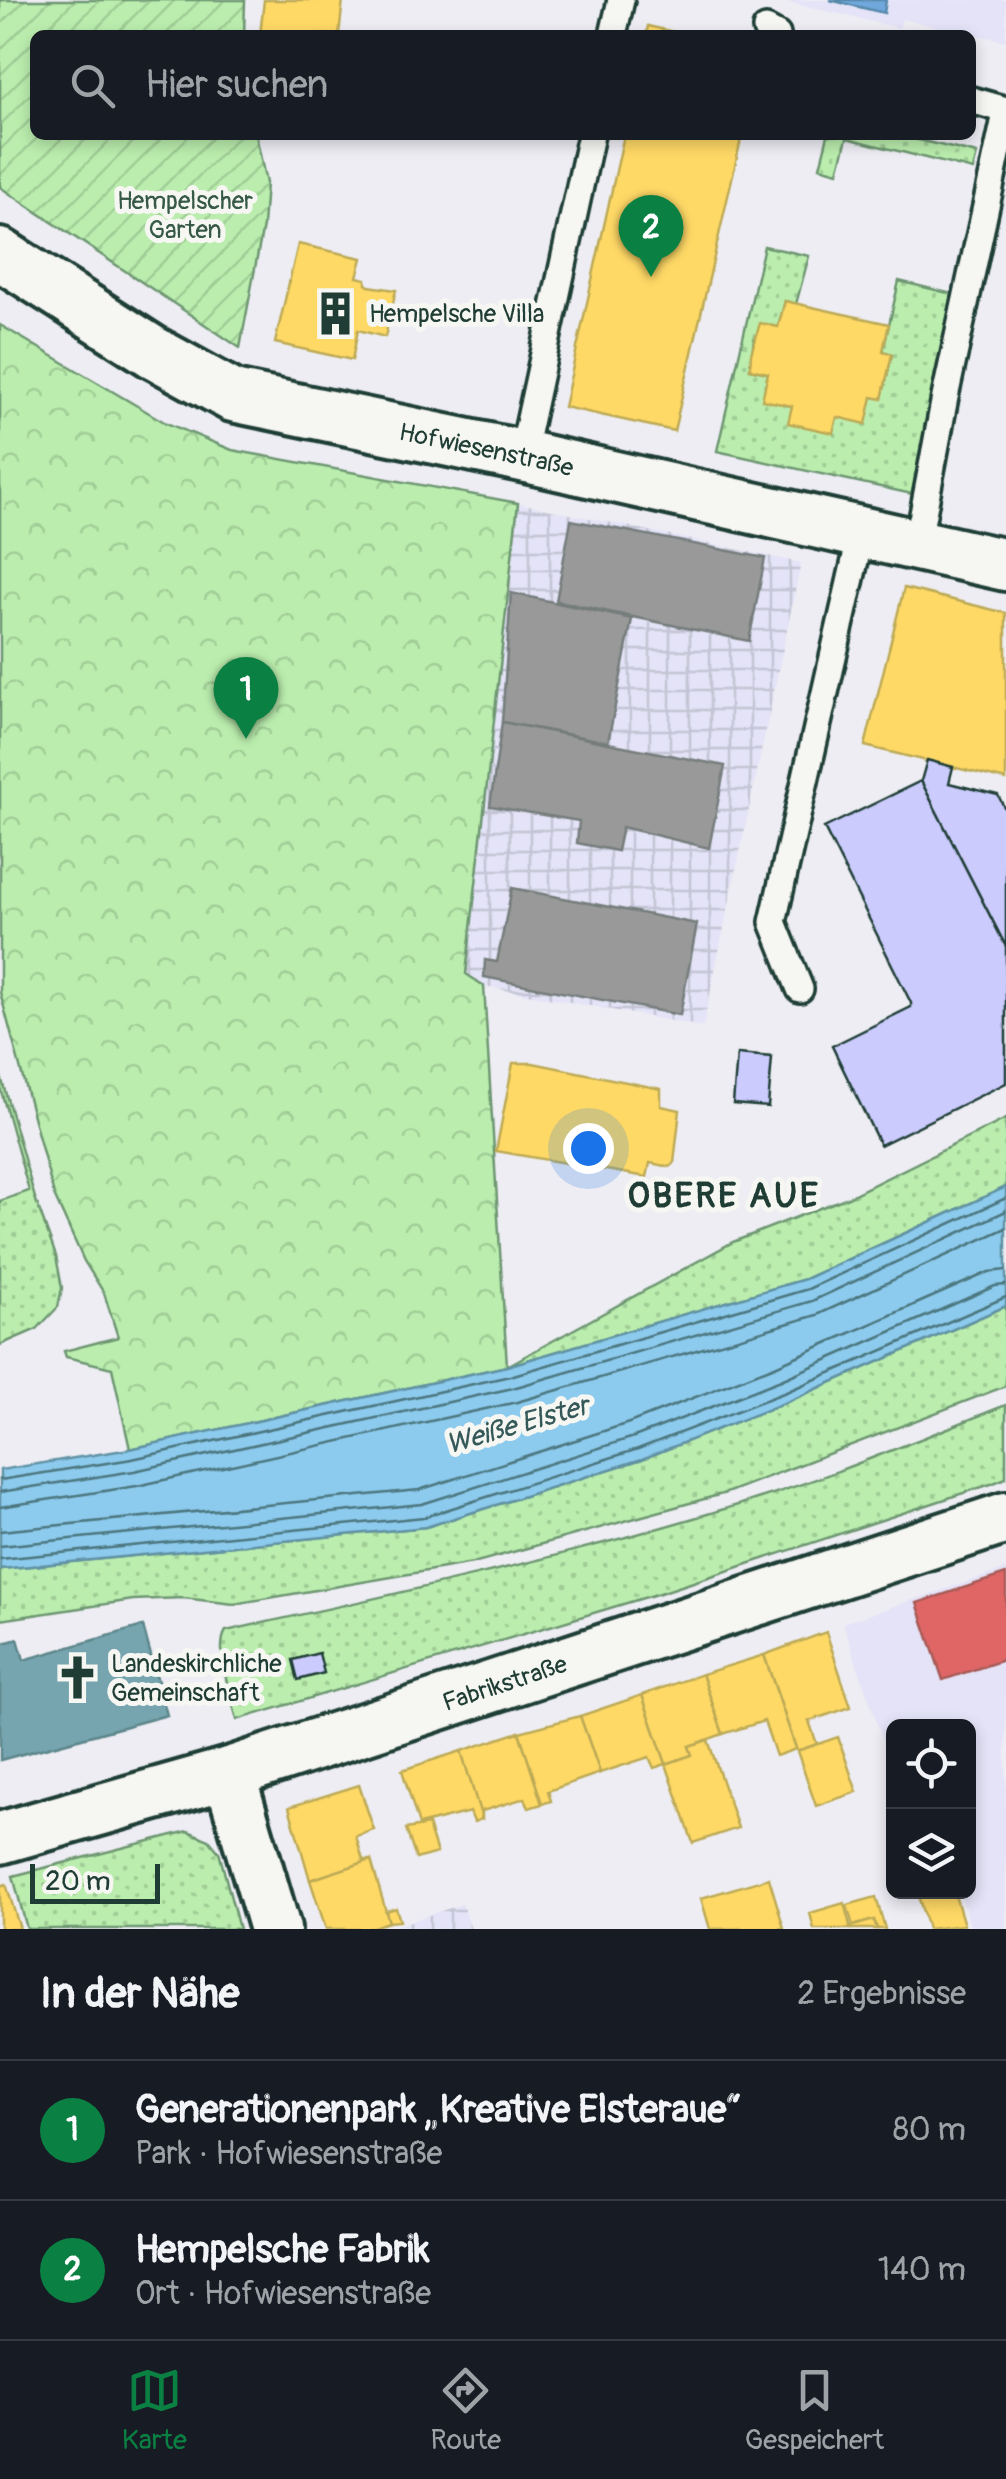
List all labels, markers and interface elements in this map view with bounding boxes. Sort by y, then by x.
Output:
search box [30,30,976,140]
icon: search [65,58,120,113]
text: Hier suchen [145,61,328,109]
park label: Hempelscher Garten [117,186,253,246]
pin: 2 [618,194,684,277]
building icon: Hempelsche Villa [312,289,360,337]
place label: Hempelsche Villa [369,299,544,330]
street label: Hofwiesenstraße [396,417,577,484]
pin: 1 [214,656,278,739]
your location [563,1123,614,1174]
district label: OBERE AUE [628,1174,820,1218]
water label: Weiße Elster [442,1388,596,1462]
place label: Landeskirchliche Gemeinschaft [111,1649,282,1709]
street label: Fabrikstraße [439,1649,572,1719]
church icon: Landeskirchliche Gemeinschaft [54,1653,102,1701]
map controls [886,1719,976,1899]
button: locate [886,1719,976,1809]
button: layers [886,1809,976,1899]
scale bar [30,1859,160,1904]
text: 20 m [45,1864,111,1899]
text: In der Nähe [40,1968,239,2020]
text: 2 Ergebnisse [797,1974,966,2014]
text: Generationenpark „Kreative Elsteraue“ [135,2086,742,2134]
text: 1 [66,2110,79,2150]
text: 80 m [893,2110,966,2150]
text: Park · Hofwiesenstraße [135,2134,442,2174]
text: Hempelsche Fabrik [135,2226,430,2274]
text: 2 [64,2250,81,2290]
text: 140 m [878,2250,966,2290]
text: Ort · Hofwiesenstraße [135,2274,431,2314]
tab: Karte [122,2363,187,2458]
tab: Route [431,2363,501,2458]
tab: Gespeichert [745,2363,884,2458]

